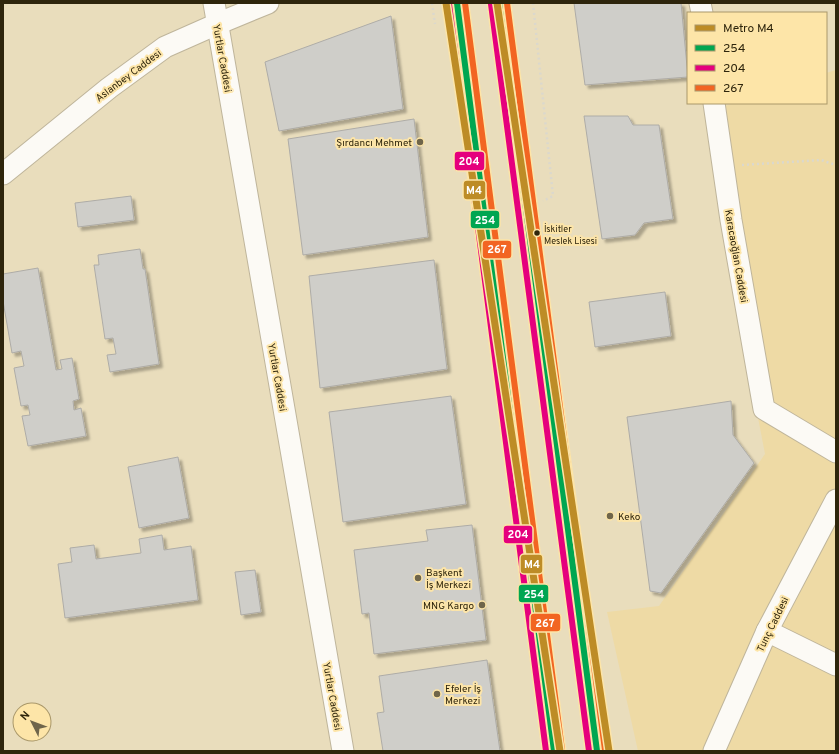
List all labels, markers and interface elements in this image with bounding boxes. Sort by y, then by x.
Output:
legend [687,12,827,104]
text: Metro M4 [723,21,774,37]
street label: Yurtlar Caddesi [209,23,234,93]
text: 254 [723,41,746,57]
street label: Aslanbey Caddesi [93,47,164,105]
text: 204 [723,61,746,77]
text: 267 [723,81,744,97]
place label: Şırdancı Mehmet [336,137,412,150]
marker: Şırdancı Mehmet [415,137,425,147]
line badge: 204 [454,151,485,171]
text: 204 [458,155,480,169]
line badge: M4 [463,180,486,200]
text: M4 [466,184,482,198]
street label: Karacaoğlan Caddesi [721,209,750,304]
line badge: 254 [470,210,500,229]
text: 254 [475,214,495,228]
place label: İskitler Meslek Lisesi [544,223,597,247]
marker: İskitler Meslek Lisesi [532,228,542,238]
line badge: 267 [482,240,512,259]
text: 267 [487,243,507,257]
street label: Yurtlar Caddesi [264,342,289,412]
marker: Keko [605,511,615,521]
place label: Keko [618,511,641,524]
line badge: 204 [503,525,533,544]
text: 204 [507,528,529,542]
line badge: M4 [520,554,543,574]
text: M4 [524,558,540,572]
place label: Başkent İş Merkezi [426,567,471,592]
marker: Başkent İş Merkezi [413,573,423,583]
line badge: 254 [518,584,549,603]
text: 254 [524,588,544,602]
street label: Tunç Caddesi [754,595,792,654]
place label: MNG Kargo [423,600,474,613]
marker: MNG Kargo [477,600,487,610]
line badge: 267 [530,613,561,632]
text: 267 [535,617,555,631]
street label: Yurtlar Caddesi [319,661,344,731]
place label: Efeler İş Merkezi [445,683,481,708]
marker: Efeler İş Merkezi [432,689,442,699]
north arrow [12,702,52,742]
text: N [17,708,33,724]

